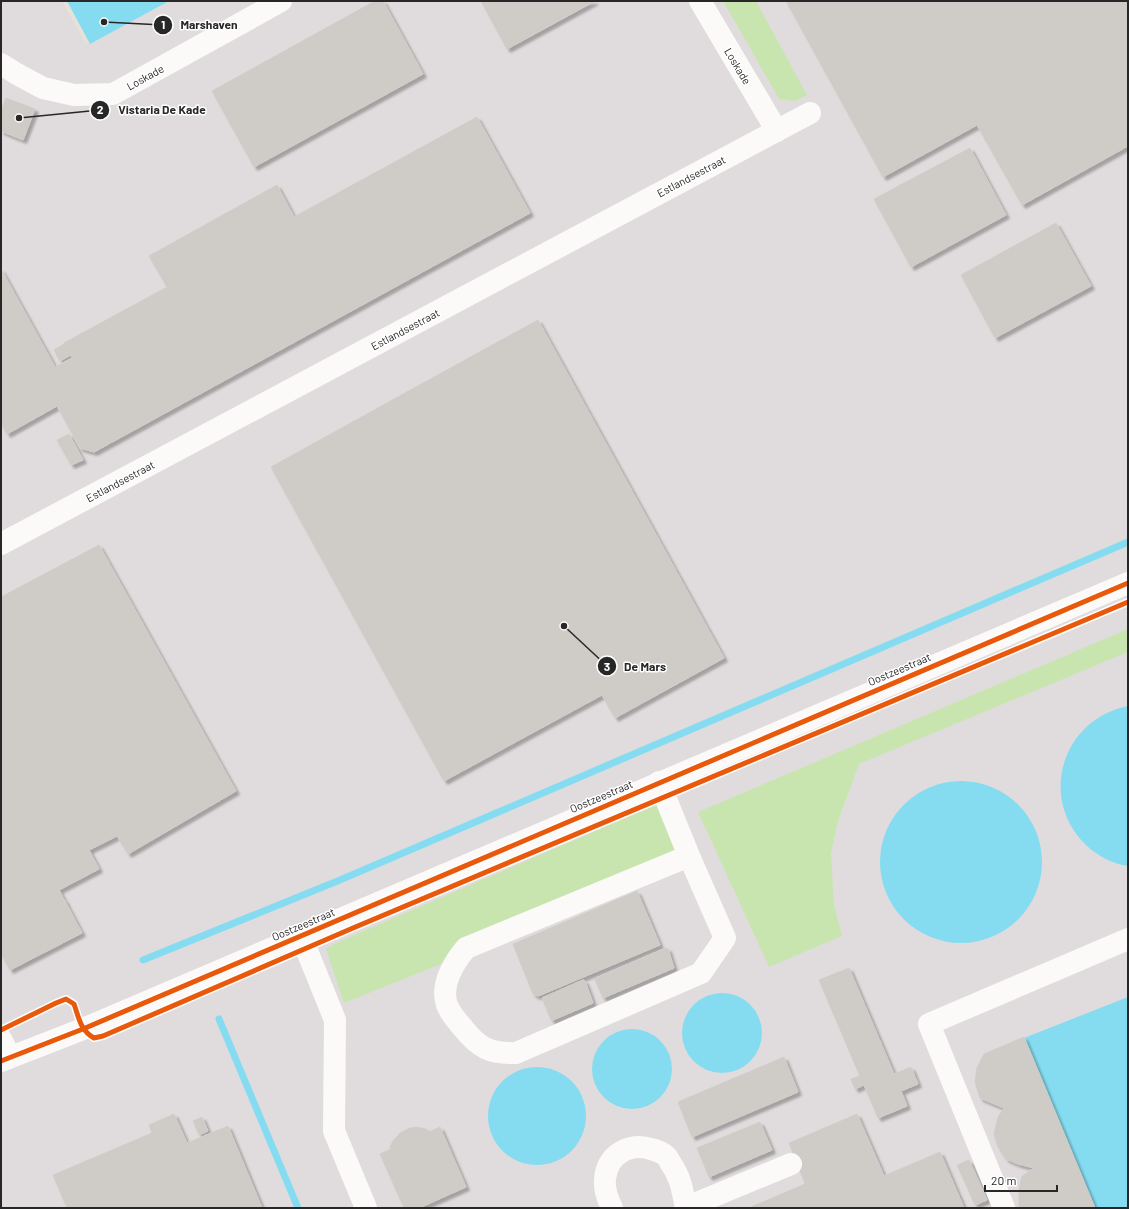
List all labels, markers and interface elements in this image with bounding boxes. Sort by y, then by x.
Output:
callout: Marshaven [153,13,246,37]
text: 1 [161,17,165,31]
text: Marshaven [180,17,238,31]
street label: Loskade [722,45,754,87]
street label: Loskade [124,61,166,92]
callout: Vistaria De Kade [90,98,213,122]
text: 2 [97,102,104,116]
text: Vistaria De Kade [118,102,206,116]
street label: Estlandsestraat [655,153,727,199]
street label: Estlandsestraat [369,306,441,352]
street label: Estlandsestraat [84,458,156,504]
street label: Oostzeestraat [866,650,932,688]
callout: De Mars [597,654,674,678]
text: 3 [604,659,610,673]
text: De Mars [624,659,666,673]
street label: Oostzeestraat [568,777,634,815]
street label: Oostzeestraat [270,905,336,943]
scale bar [985,1167,1057,1193]
text: 20 m [991,1173,1017,1187]

